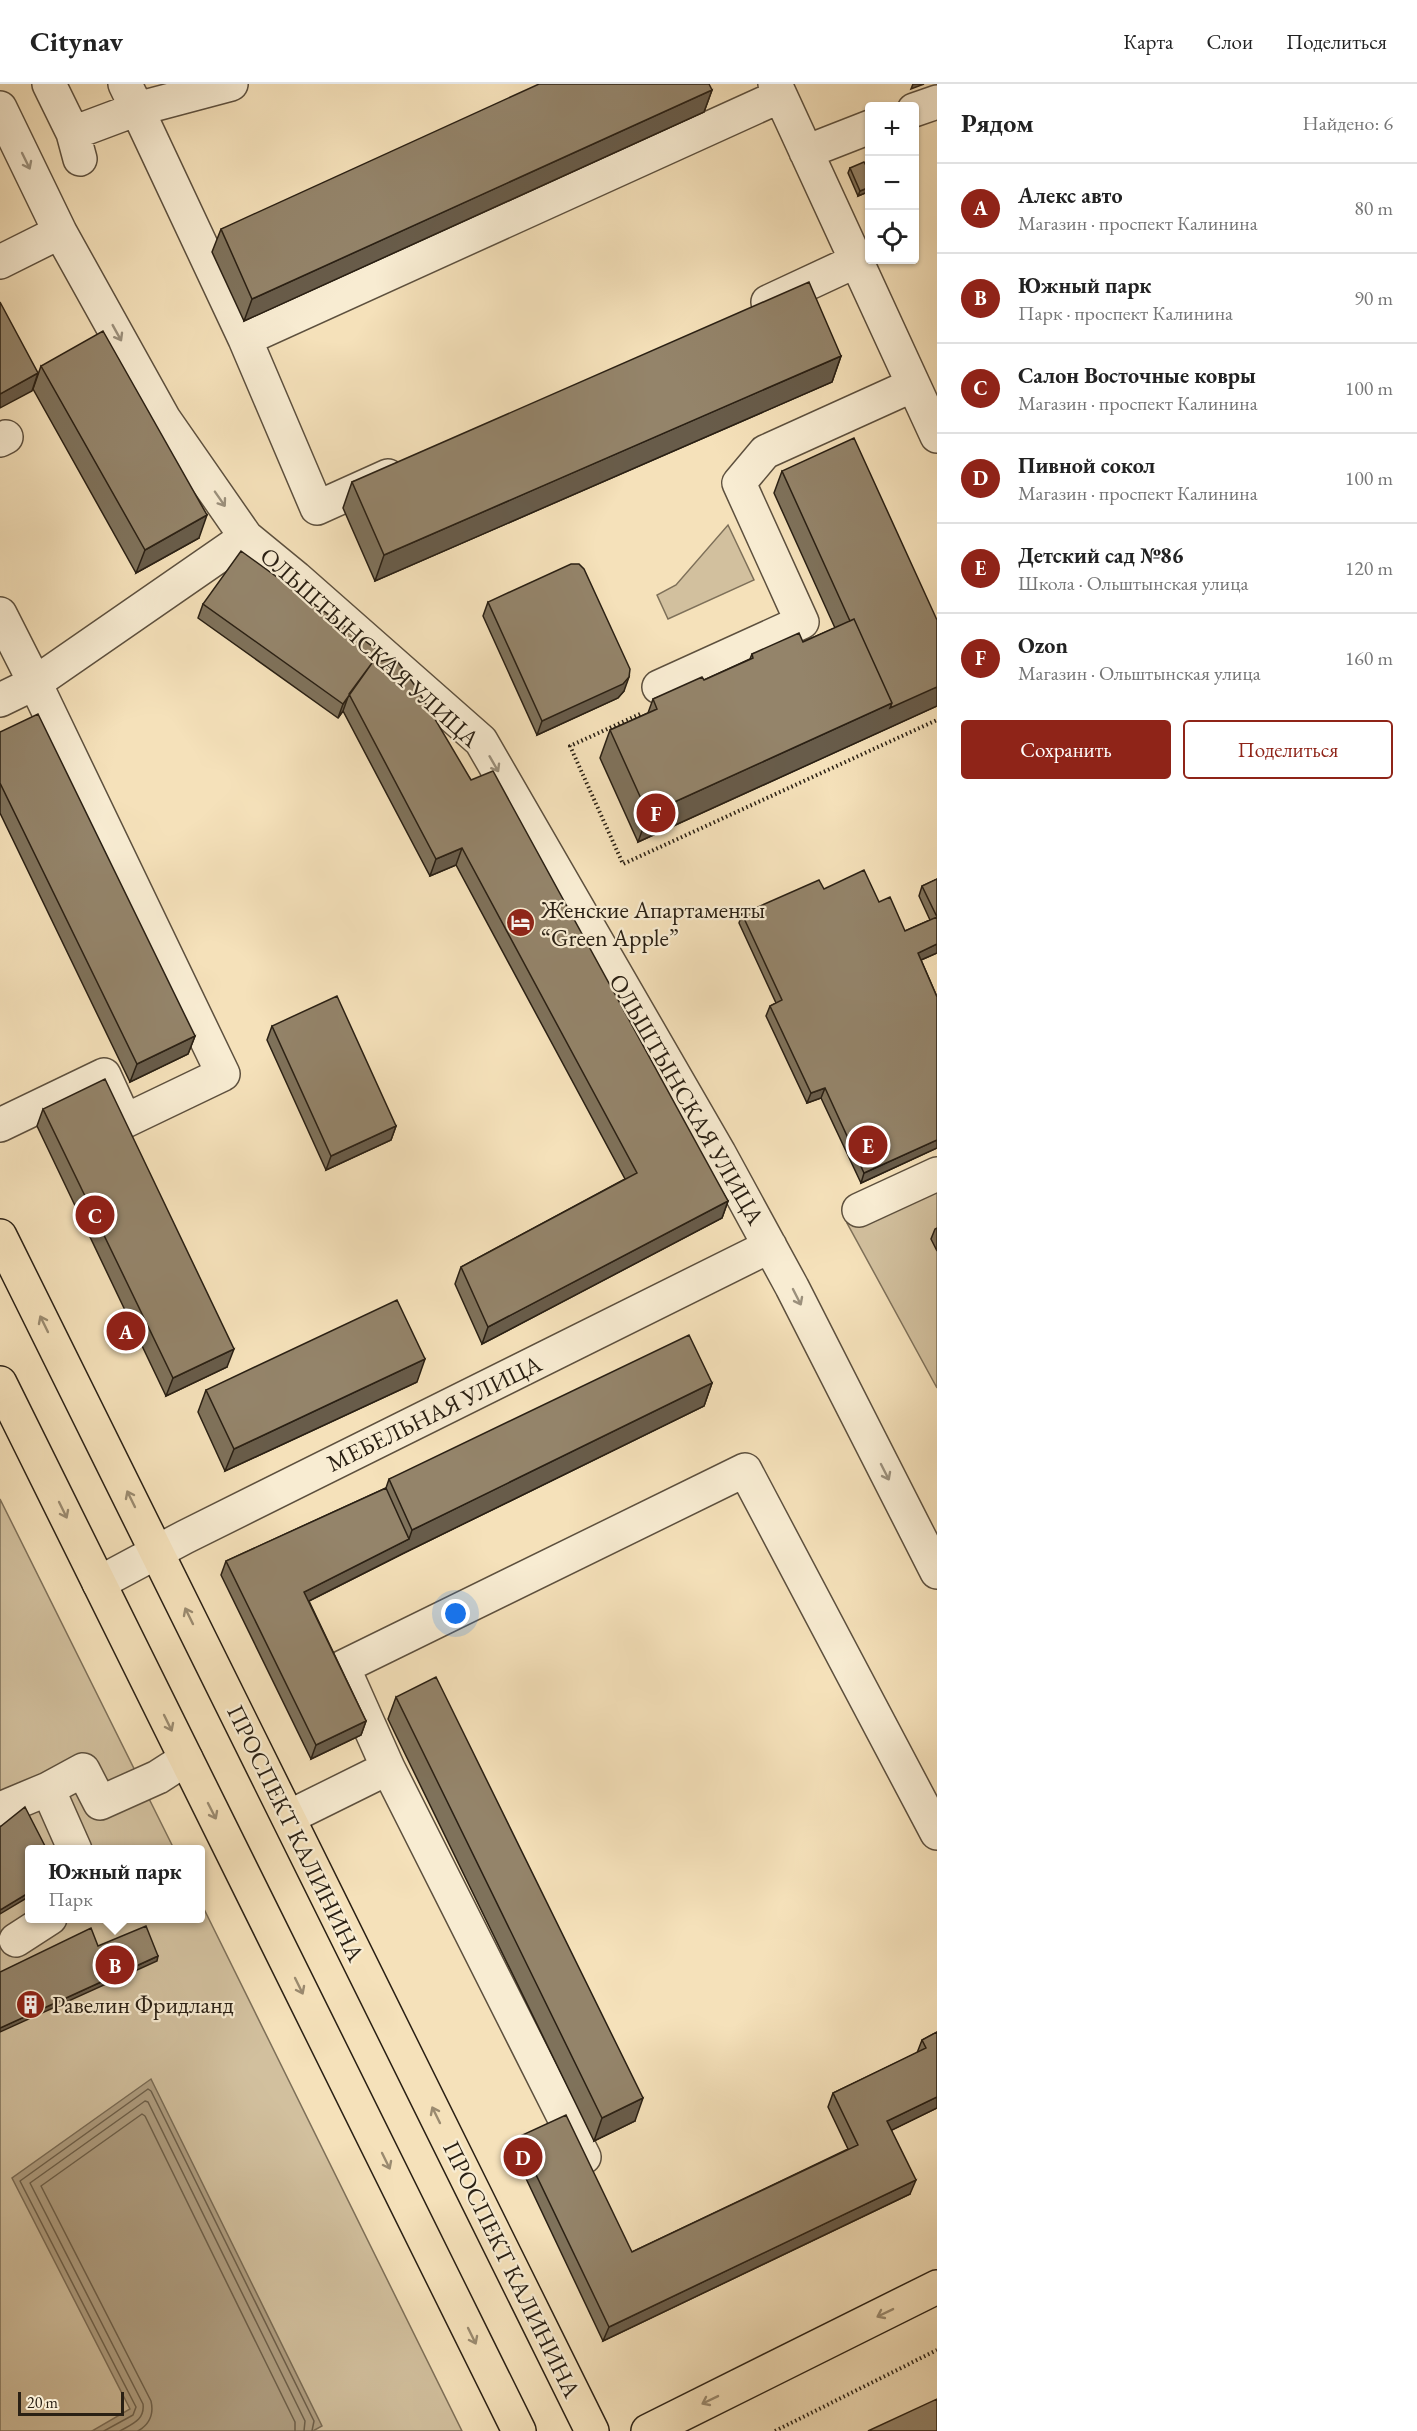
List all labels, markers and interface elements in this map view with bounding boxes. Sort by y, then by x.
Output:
text: Citynav [30,23,123,59]
text: Карта [1123,28,1173,55]
text: Слои [1206,28,1253,55]
text: Поделиться [1286,28,1387,55]
map controls [865,102,919,264]
button: + [865,102,919,156]
text: Рядом [961,106,1034,140]
text: Найдено: 6 [1302,110,1393,136]
one-way arrow [20,151,32,169]
button: − [865,156,919,210]
text: Алекс авто [1018,181,1122,210]
text: A [973,195,988,221]
text: 80 m [1354,195,1393,221]
button: locate [865,210,919,264]
text: Магазин · проспект Калинина [1018,210,1258,236]
text: Южный парк [1018,271,1151,300]
text: B [974,285,987,311]
text: 90 m [1354,285,1393,311]
text: Парк · проспект Калинина [1018,300,1233,326]
one-way arrow [111,324,123,341]
text: Салон Восточные ковры [1018,361,1256,390]
text: C [973,375,988,401]
text: 100 m [1345,375,1393,401]
text: Магазин · проспект Калинина [1018,390,1258,416]
text: Пивной сокол [1018,451,1155,480]
text: D [973,465,988,491]
text: 100 m [1345,465,1393,491]
text: Магазин · проспект Калинина [1018,480,1258,506]
one-way arrow [213,490,226,507]
street label: ОЛЬШТЫНСКАЯ УЛИЦА [254,540,487,754]
text: Детский сад №86 [1018,541,1183,570]
text: E [975,555,986,581]
text: 120 m [1345,555,1393,581]
text: Школа · Ольштынская улица [1018,570,1248,596]
text: Ozon [1018,631,1068,660]
text: F [975,645,986,671]
text: 160 m [1345,645,1393,671]
text: Магазин · Ольштынская улица [1018,660,1261,686]
button: Сохранить [961,720,1171,779]
button: Поделиться [1183,720,1393,779]
one-way arrow [488,755,500,772]
pin: F [636,790,676,836]
place label: Женские Апартаменты “Green Apple” [540,894,765,953]
hotel icon: Женские Апартаменты “Green Apple” [504,907,536,939]
street label: ОЛЬШТЫНСКАЯ УЛИЦА [602,968,772,1230]
pin: E [848,1122,888,1168]
pin: C [76,1192,115,1238]
one-way arrow [792,1288,804,1306]
pin: A [106,1308,146,1354]
one-way arrow [38,1316,50,1333]
street label: МЕБЕЛЬНАЯ УЛИЦА [322,1347,547,1478]
one-way arrow [880,1462,891,1480]
one-way arrow [125,1490,136,1508]
one-way arrow [58,1501,69,1519]
your location [441,1599,470,1628]
one-way arrow [183,1607,194,1625]
street label: ПРОСПЕКТ КАЛИНИНА [220,1699,372,1967]
one-way arrow [163,1713,174,1731]
one-way arrow [207,1802,219,1820]
popup [25,1845,205,1923]
text: Южный парк [48,1857,182,1886]
text: Парк [48,1886,93,1912]
pin: B [96,1942,134,1988]
one-way arrow [294,1977,305,1995]
building icon: Равелин Фридланд [15,1988,47,2020]
place label: Равелин Фридланд [52,1989,234,2020]
one-way arrow [429,2106,441,2124]
pin: D [504,2134,542,2180]
street label: ПРОСПЕКТ КАЛИНИНА [436,2135,588,2403]
one-way arrow [380,2151,392,2169]
one-way arrow [876,2308,894,2320]
one-way arrow [467,2326,478,2344]
scale bar [18,2389,124,2416]
text: 20 m [27,2392,58,2413]
one-way arrow [701,2395,719,2407]

